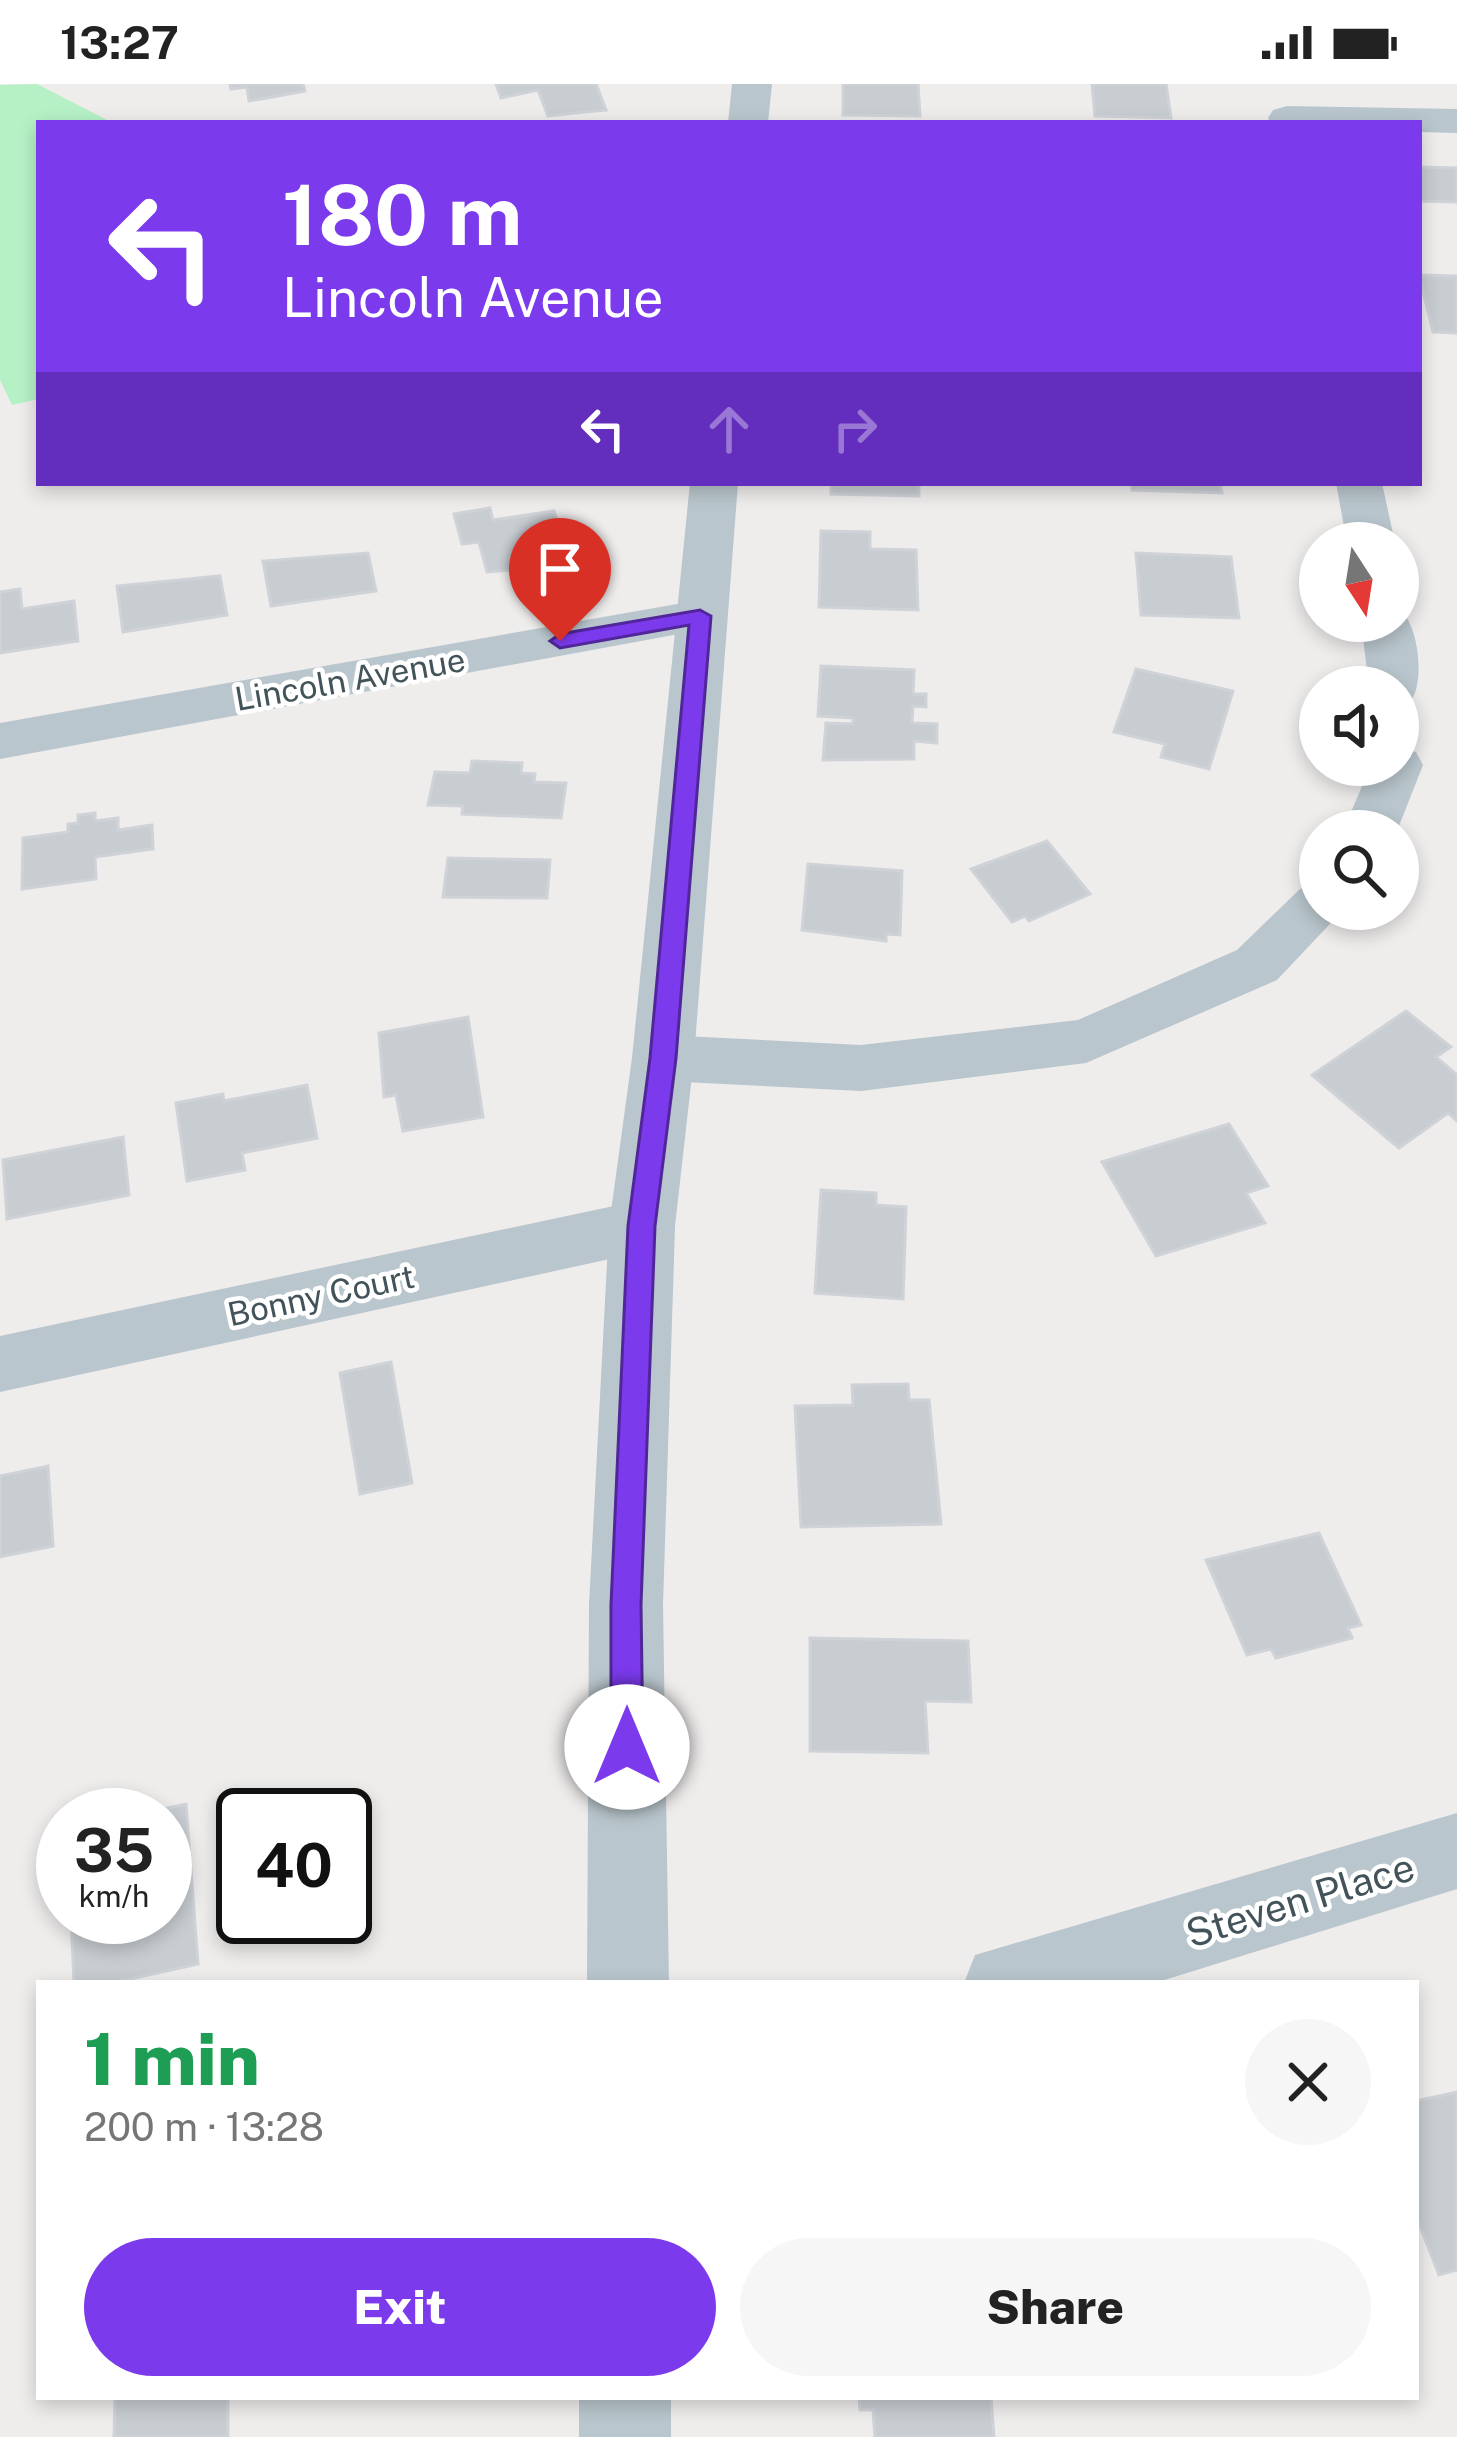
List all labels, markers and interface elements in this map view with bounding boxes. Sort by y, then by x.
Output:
text: 13:27 [60,16,179,69]
text: 180 m [282,165,522,264]
icon: left [84,168,240,324]
text: Lincoln Avenue [282,266,664,329]
icon: left [570,396,636,462]
icon: ahead [696,396,762,462]
icon: right [822,396,888,462]
pin [509,518,611,641]
north arrow [1299,522,1419,642]
map controls [1299,522,1419,930]
icon: arrive [527,536,593,602]
street label: Lincoln Avenue [232,640,468,718]
button: sound [1299,666,1419,786]
button: search [1299,810,1419,930]
street label: Bonny Court [224,1257,418,1333]
position arrow [564,1684,690,1810]
speed limit sign: 40 [216,1788,372,1944]
text: 35 [74,1815,154,1886]
street label: Steven Place [1180,1843,1420,1957]
text: km/h [79,1878,149,1914]
text: 1 min [84,2017,260,2101]
button: close [1245,2019,1371,2145]
text: 200 m · 13:28 [84,2104,324,2150]
button: Exit [84,2238,716,2376]
button: Share [740,2238,1371,2376]

